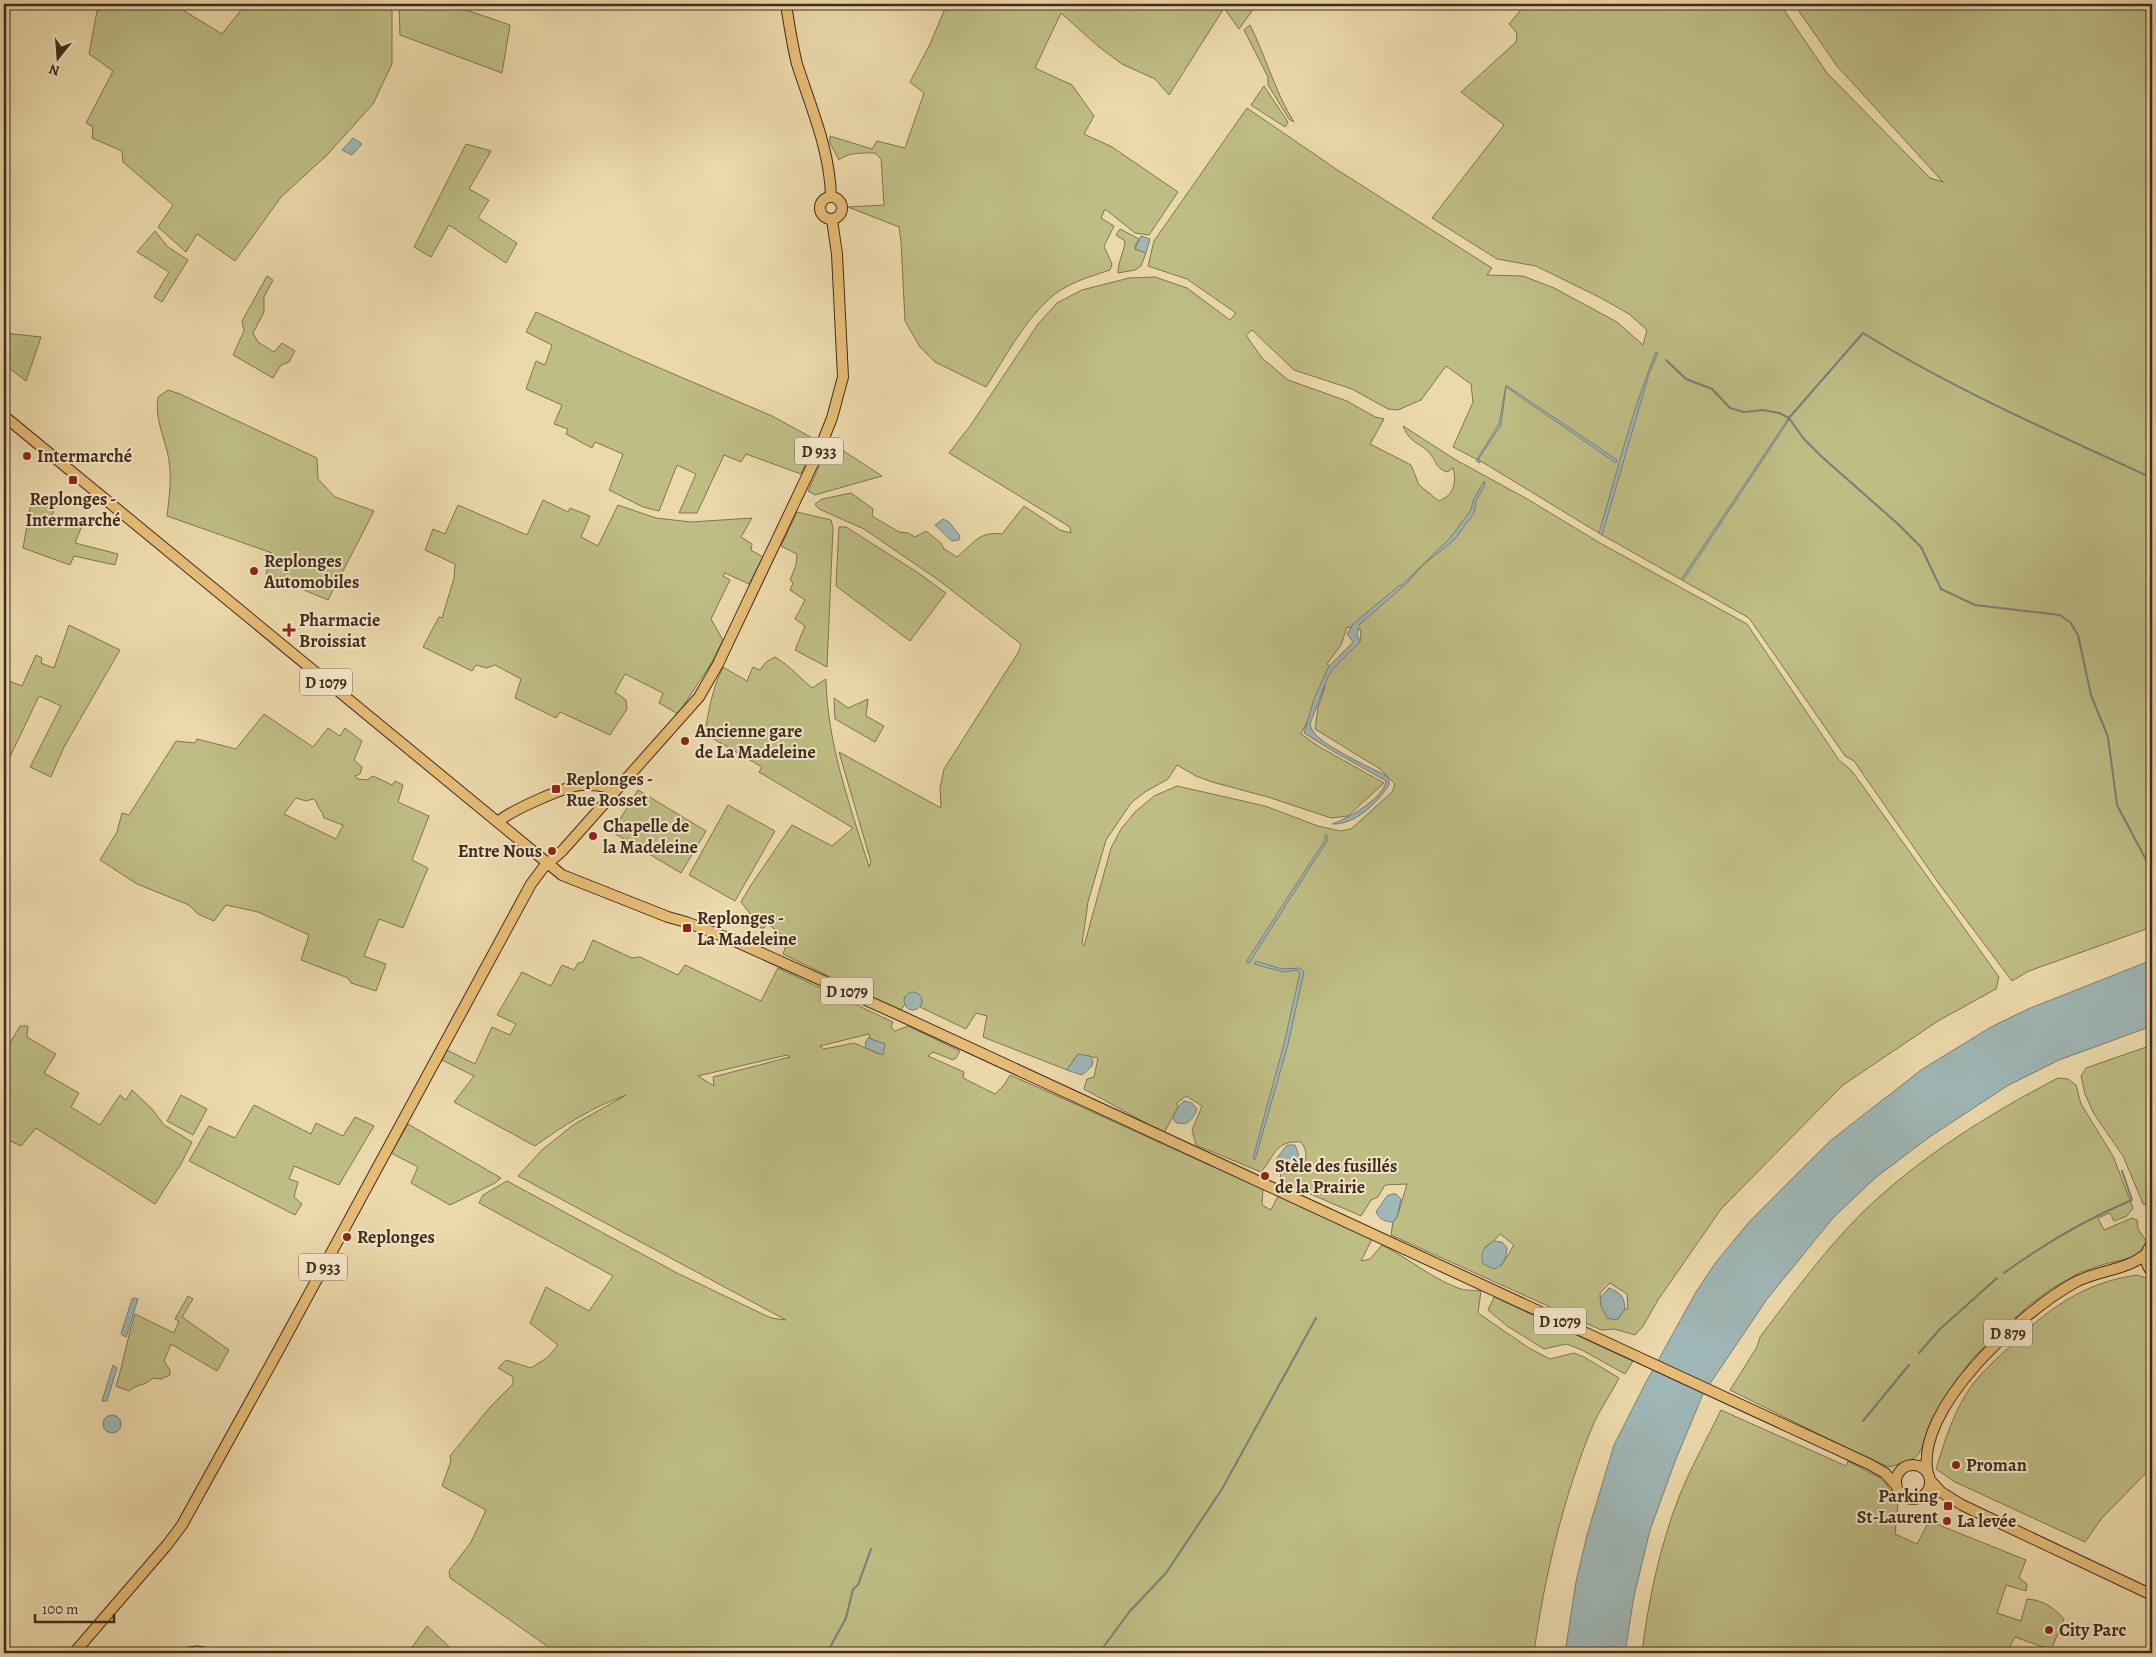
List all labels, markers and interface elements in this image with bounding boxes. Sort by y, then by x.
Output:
north arrow [32,32,82,82]
text: N [47,59,62,81]
road number: D 933 [795,438,843,464]
place label: Intermarché [37,444,132,468]
marker: Intermarché [21,450,33,462]
marker: Replonges - Intermarché [67,474,79,486]
place label: Replonges - Intermarché [25,487,121,532]
place label: Replonges Automobiles [263,549,359,594]
marker: Replonges Automobiles [248,565,260,577]
place label: Pharmacie Broissiat [299,608,380,653]
marker: Pharmacie Broissiat [283,624,295,636]
road number: D 1079 [300,669,352,696]
place label: Ancienne gare de La Madeleine [694,719,816,764]
marker: Ancienne gare de La Madeleine [679,735,691,747]
place label: Replonges - Rue Rosset [566,767,653,812]
marker: Replonges - Rue Rosset [550,783,562,795]
place label: Chapelle de la Madeleine [603,814,698,859]
marker: Chapelle de la Madeleine [587,830,599,842]
place label: Entre Nous [458,839,542,863]
marker: Entre Nous [546,845,558,857]
place label: Replonges - La Madeleine [697,906,797,951]
marker: Replonges - La Madeleine [681,922,693,934]
road number: D 1079 [821,978,873,1004]
place label: Stèle des fusillés de la Prairie [1275,1154,1397,1199]
marker: Stèle des fusillés de la Prairie [1259,1170,1271,1182]
place label: Replonges [357,1225,435,1249]
marker: Replonges [341,1231,353,1243]
road number: D 933 [299,1254,347,1280]
road number: D 1079 [1534,1308,1586,1334]
road number: D 879 [1984,1320,2032,1346]
place label: Proman [1966,1453,2027,1477]
marker: Proman [1950,1459,1962,1471]
place label: Parking St-Laurent [1857,1484,1939,1529]
marker: Parking St-Laurent [1942,1500,1954,1512]
place label: La levée [1957,1509,2016,1533]
marker: La levée [1941,1515,1953,1527]
scale bar [35,1592,114,1624]
text: 100 m [42,1599,79,1619]
place label: City Parc [2059,1618,2126,1642]
marker: City Parc [2043,1624,2055,1636]

